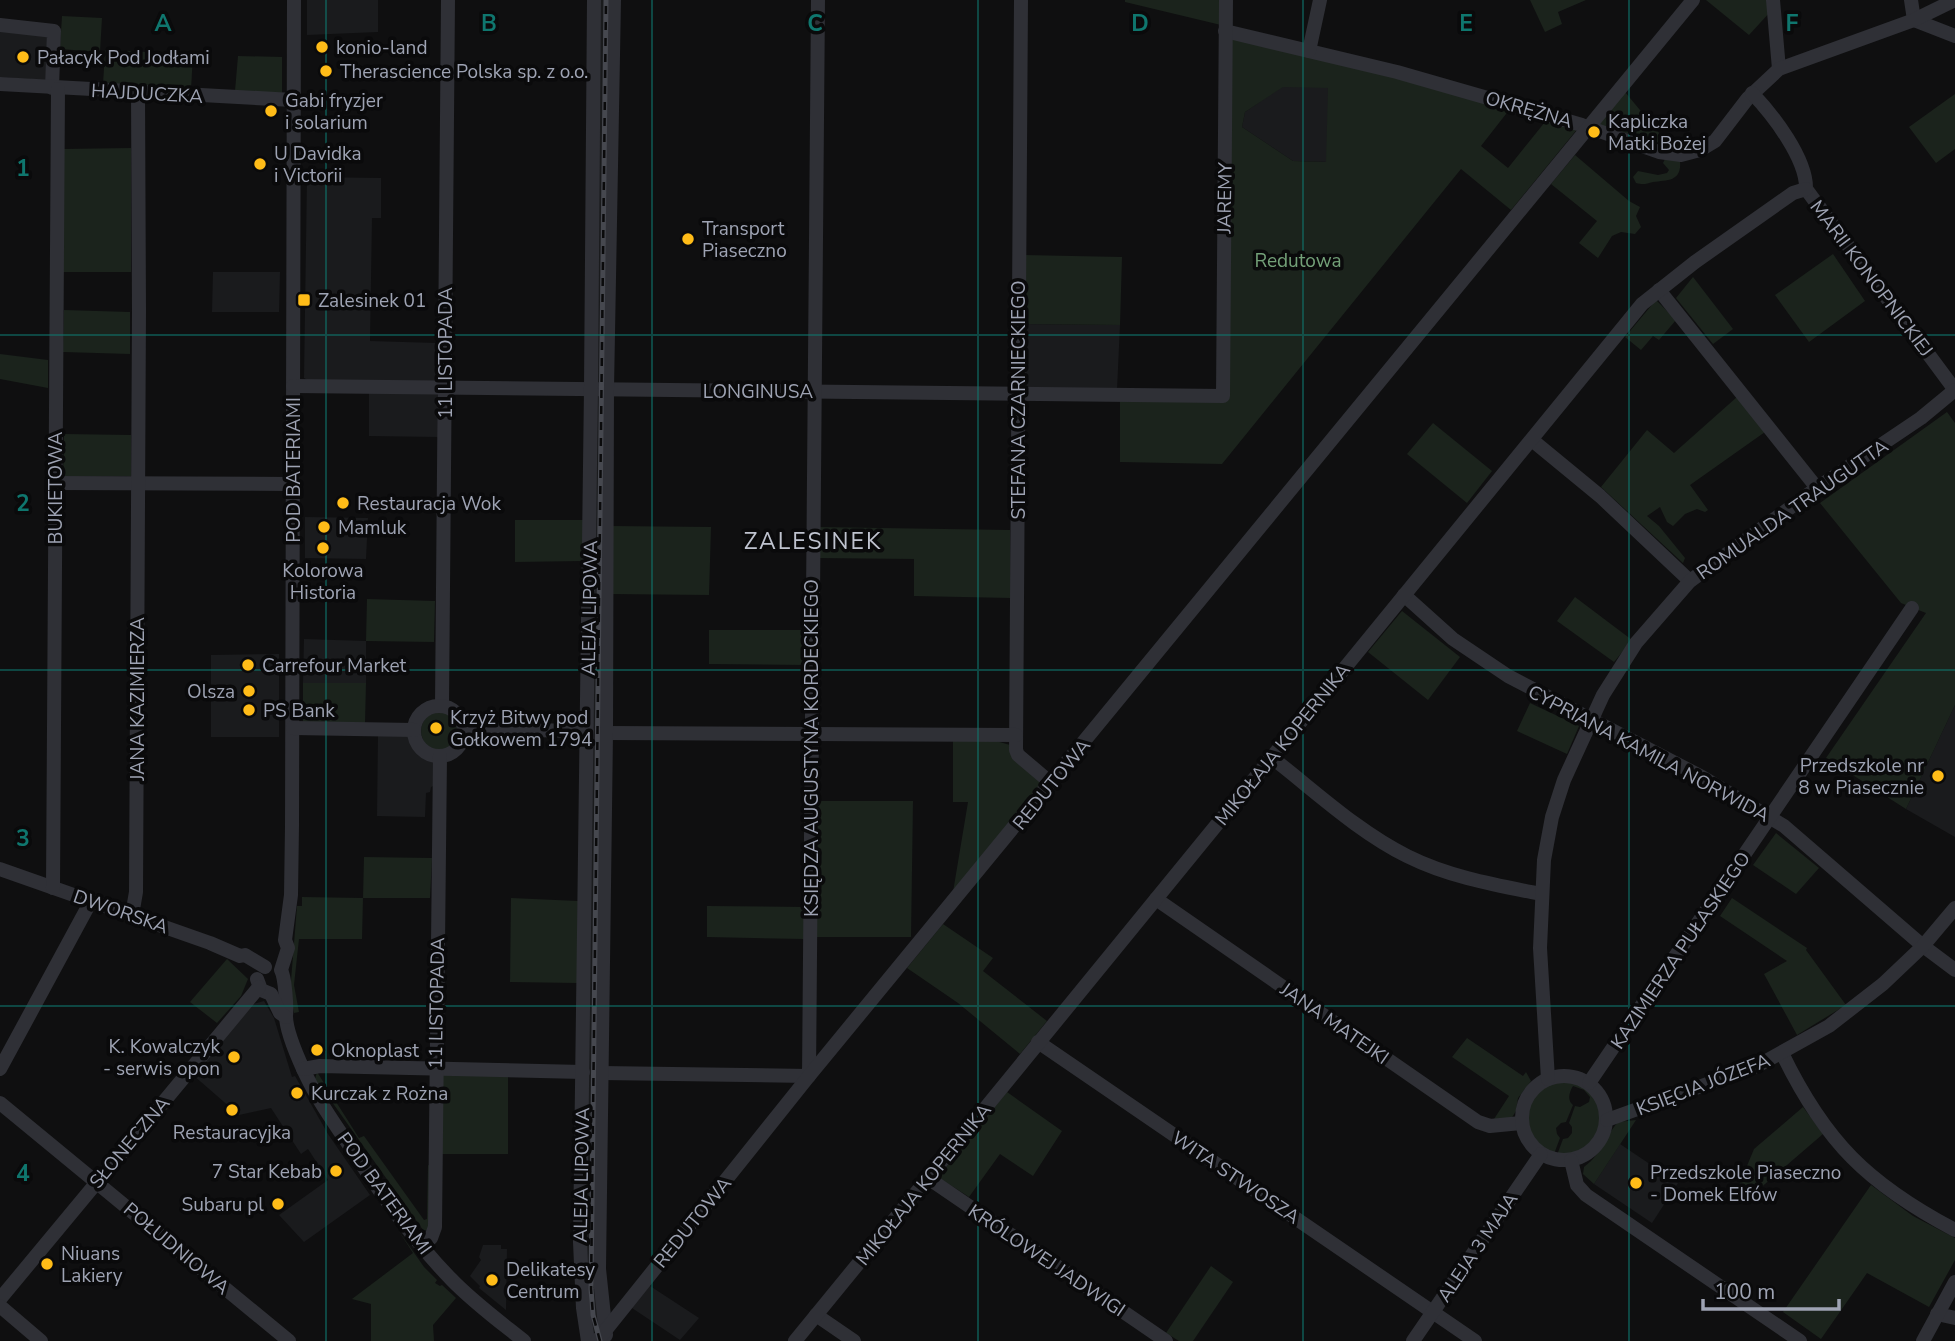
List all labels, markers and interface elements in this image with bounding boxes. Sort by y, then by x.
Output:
text: A [154,8,172,39]
text: B [481,8,497,39]
text: C [807,8,823,39]
text: D [1131,8,1149,39]
text: E [1459,8,1473,39]
text: F [1786,8,1799,39]
place label: konio-land [336,35,428,61]
marker: konio-land [314,39,330,55]
place label: Pałacyk Pod Jodłami [37,45,210,71]
marker: Pałacyk Pod Jodłami [15,49,31,65]
place label: Therascience Polska sp. z o.o. [340,59,588,85]
marker: Therascience Polska sp. z o.o. [318,63,334,79]
street label: HAJDUCZKA [90,78,204,110]
street label: OKRĘŻNA [1482,85,1575,135]
place label: Gabi fryzjer i solarium [285,88,383,136]
marker: Gabi fryzjer i solarium [263,103,279,119]
place label: Kapliczka Matki Bożej [1608,109,1706,157]
marker: Kapliczka Matki Bożej [1586,124,1602,140]
place label: U Davidka i Victorii [274,141,362,189]
text: 1 [16,153,30,184]
marker: U Davidka i Victorii [252,156,268,172]
street label: JAREMY [1211,161,1239,235]
street label: MARII KONOPNICKIEJ [1804,195,1939,362]
place label: Transport Piaseczno [702,216,787,264]
marker: Transport Piaseczno [680,231,696,247]
park label: Redutowa [1254,248,1342,274]
street label: STEFANA CZARNIECKIEGO [1006,281,1032,519]
street label: 11 LISTOPADA [433,287,459,419]
place label: Zalesinek 01 [318,288,426,314]
marker: Zalesinek 01 [296,292,312,308]
street label: LONGINUSA [703,379,813,405]
street label: POD BATERIAMI [281,397,307,543]
street label: BUKIETOWA [43,431,69,544]
street label: ROMUALDA TRAUGUTTA [1691,434,1894,586]
text: 2 [16,488,30,519]
place label: Restauracja Wok [357,491,501,517]
marker: Restauracja Wok [335,495,351,511]
place label: Mamluk [338,515,407,541]
marker: Mamluk [316,519,332,535]
district label: ZALESINEK [744,526,882,557]
marker: Kolorowa Historia [315,540,331,556]
street label: ALEJA LIPOWA [576,540,604,676]
place label: Kolorowa Historia [282,558,364,606]
street label: KSIĘDZA AUGUSTYNA KORDECKIEGO [799,579,825,917]
street label: JANA KAZIMIERZA [125,617,151,782]
place label: Carrefour Market [262,653,407,679]
marker: Carrefour Market [240,657,256,673]
street label: MIKOŁAJA KOPERNIKA [1209,658,1356,831]
place label: Olsza [187,679,235,705]
street label: CYPRIANA KAMILA NORWIDA [1523,679,1774,829]
marker: Olsza [241,683,257,699]
place label: PS Bank [263,698,335,724]
marker: PS Bank [241,702,257,718]
place label: Krzyż Bitwy pod Gołkowem 1794 [450,705,592,753]
marker: Krzyż Bitwy pod Gołkowem 1794 [428,720,444,736]
street label: REDUTOWA [1007,733,1097,836]
place label: Przedszkole nr 8 w Piasecznie [1798,753,1924,801]
marker: Przedszkole nr 8 w Piasecznie [1930,768,1946,784]
text: 3 [16,823,30,854]
street label: KAZIMIERZA PUŁASKIEGO [1605,847,1757,1054]
street label: DWORSKA [70,884,172,940]
street label: 11 LISTOPADA [423,937,451,1069]
street label: JANA MATEJKI [1274,976,1394,1071]
place label: K. Kowalczyk - serwis opon [103,1034,220,1082]
place label: Oknoplast [331,1038,419,1064]
marker: Oknoplast [309,1042,325,1058]
street label: KSIĘCIA JÓZEFA [1633,1047,1774,1122]
marker: K. Kowalczyk - serwis opon [226,1049,242,1065]
place label: Kurczak z Rożna [311,1081,448,1107]
marker: Kurczak z Rożna [289,1085,305,1101]
street label: SŁONECZNA [84,1091,176,1194]
street label: MIKOŁAJA KOPERNIKA [850,1098,997,1271]
marker: Restauracyjka [224,1102,240,1118]
street label: ALEJA LIPOWA [568,1107,596,1243]
place label: Restauracyjka [173,1120,291,1146]
street label: WITA STWOSZA [1166,1125,1305,1230]
street label: POD BATERIAMI [331,1127,437,1260]
text: 4 [16,1158,30,1189]
place label: 7 Star Kebab [212,1159,322,1185]
place label: Przedszkole Piaseczno - Domek Elfów [1650,1160,1841,1208]
marker: 7 Star Kebab [328,1163,344,1179]
street label: REDUTOWA [648,1171,738,1274]
marker: Przedszkole Piaseczno - Domek Elfów [1628,1175,1644,1191]
street label: ALEJA 3 MAJA [1432,1188,1524,1307]
place label: Subaru pl [181,1192,264,1218]
marker: Subaru pl [270,1196,286,1212]
street label: POŁUDNIOWA [118,1197,235,1301]
street label: KRÓLOWEJ JADWIGI [963,1199,1130,1323]
place label: Niuans Lakiery [61,1241,123,1289]
marker: Niuans Lakiery [39,1256,55,1272]
place label: Delikatesy Centrum [506,1257,595,1305]
scale bar [1703,1268,1840,1312]
marker: Delikatesy Centrum [484,1272,500,1288]
text: 100 m [1714,1278,1775,1306]

